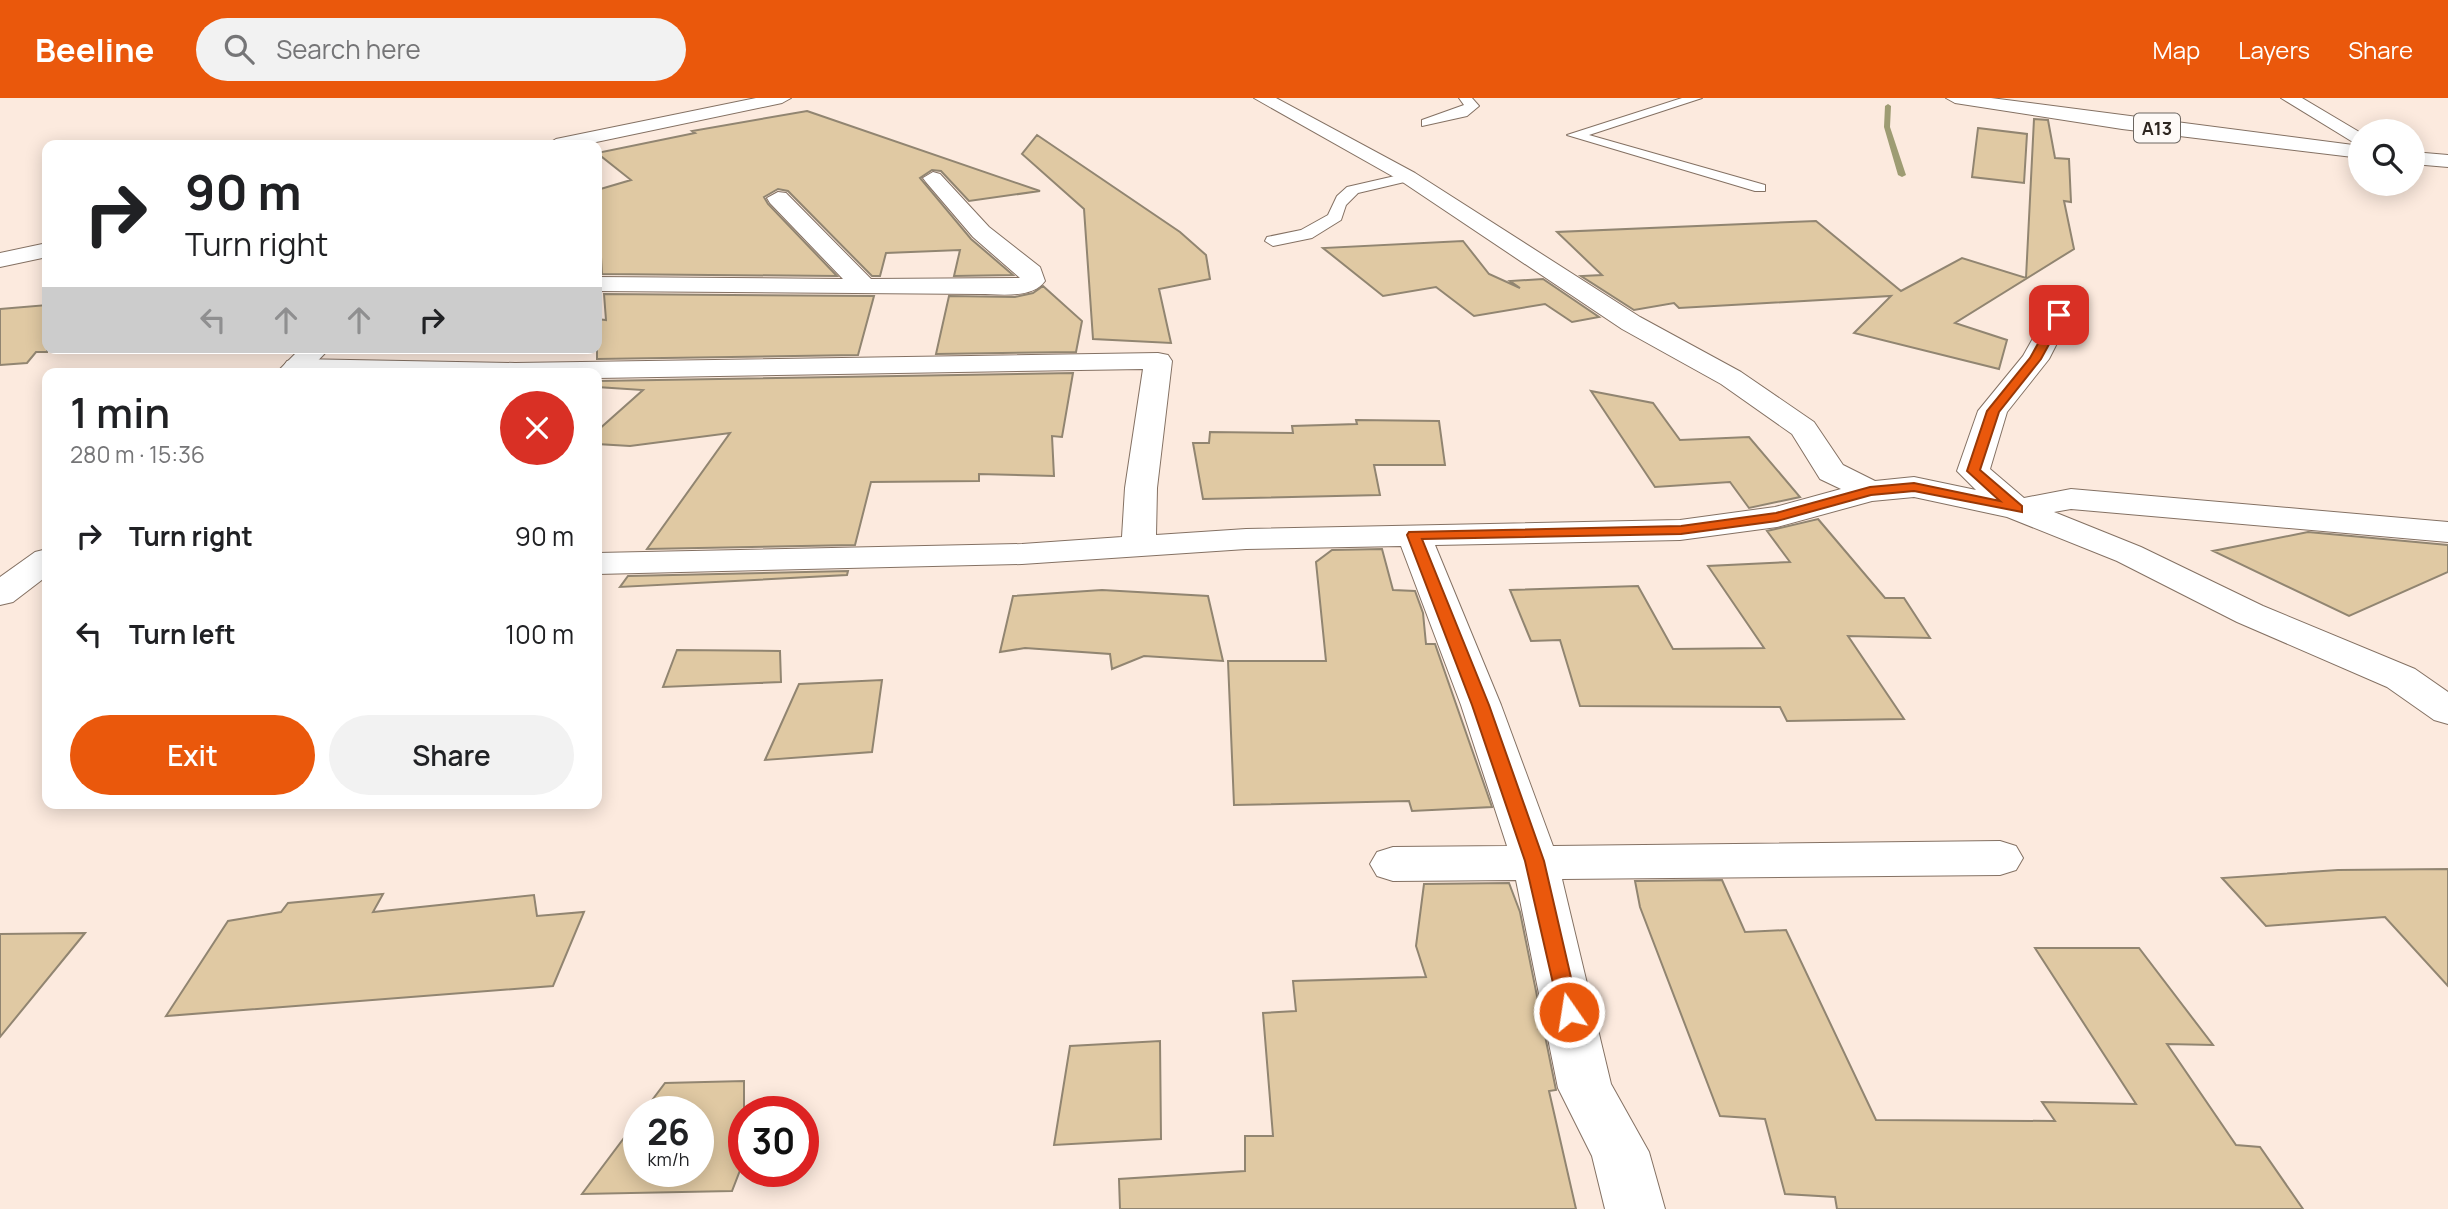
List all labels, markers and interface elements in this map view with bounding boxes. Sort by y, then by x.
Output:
search box [196,18,686,81]
text: Beeline [35,27,154,72]
icon: search [220,30,258,68]
text: Search here [276,31,421,67]
text: Map [2153,33,2200,66]
text: Layers [2238,33,2310,66]
text: Share [2348,33,2413,66]
road number: A13 [2134,113,2180,142]
map controls [2348,119,2425,196]
button: search [2348,119,2425,196]
text: 90 m [185,158,302,225]
icon: right [70,168,161,259]
text: Turn right [185,222,328,266]
pin [2029,285,2089,345]
icon: arrive [2040,296,2078,334]
icon: left [194,301,232,339]
icon: ahead [267,301,305,339]
icon: ahead [340,301,378,339]
icon: right [413,301,451,339]
text: 1 min [70,383,170,441]
button: close [500,391,574,465]
text: 280 m · 15:36 [70,438,205,470]
icon: right [70,517,108,555]
text: Turn right [129,518,253,554]
text: 90 m [515,518,574,554]
icon: left [70,615,108,653]
text: Turn left [129,616,236,652]
text: 100 m [505,616,574,652]
button: Exit [70,715,315,795]
button: Share [329,715,574,795]
position arrow [1532,975,1606,1049]
speed limit sign: 30 [728,1096,819,1187]
text: 26 [647,1108,690,1156]
text: km/h [648,1147,689,1171]

